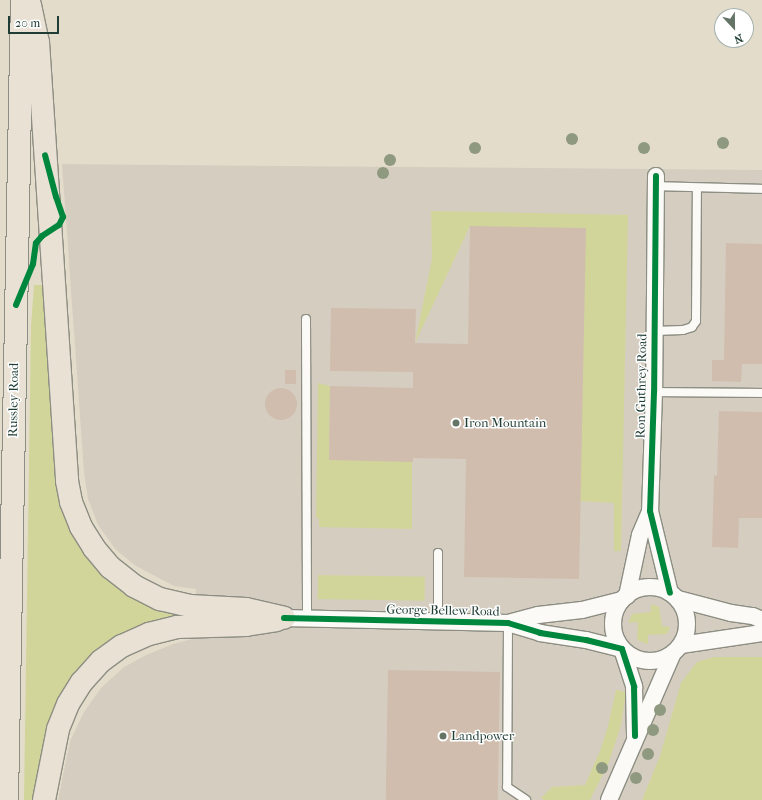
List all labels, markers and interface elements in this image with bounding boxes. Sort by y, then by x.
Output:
scale bar [10,8,61,34]
north arrow [714,8,754,48]
text: 20 m [15,16,40,30]
text: N [732,31,745,46]
street label: Ron Guthrey Road [633,333,651,439]
street label: Russley Road [6,363,22,437]
place label: Iron Mountain [464,415,546,431]
marker: Iron Mountain [451,418,461,428]
street label: George Bellew Road [386,602,500,620]
place label: Landpower [451,728,514,744]
marker: Landpower [438,731,448,741]

